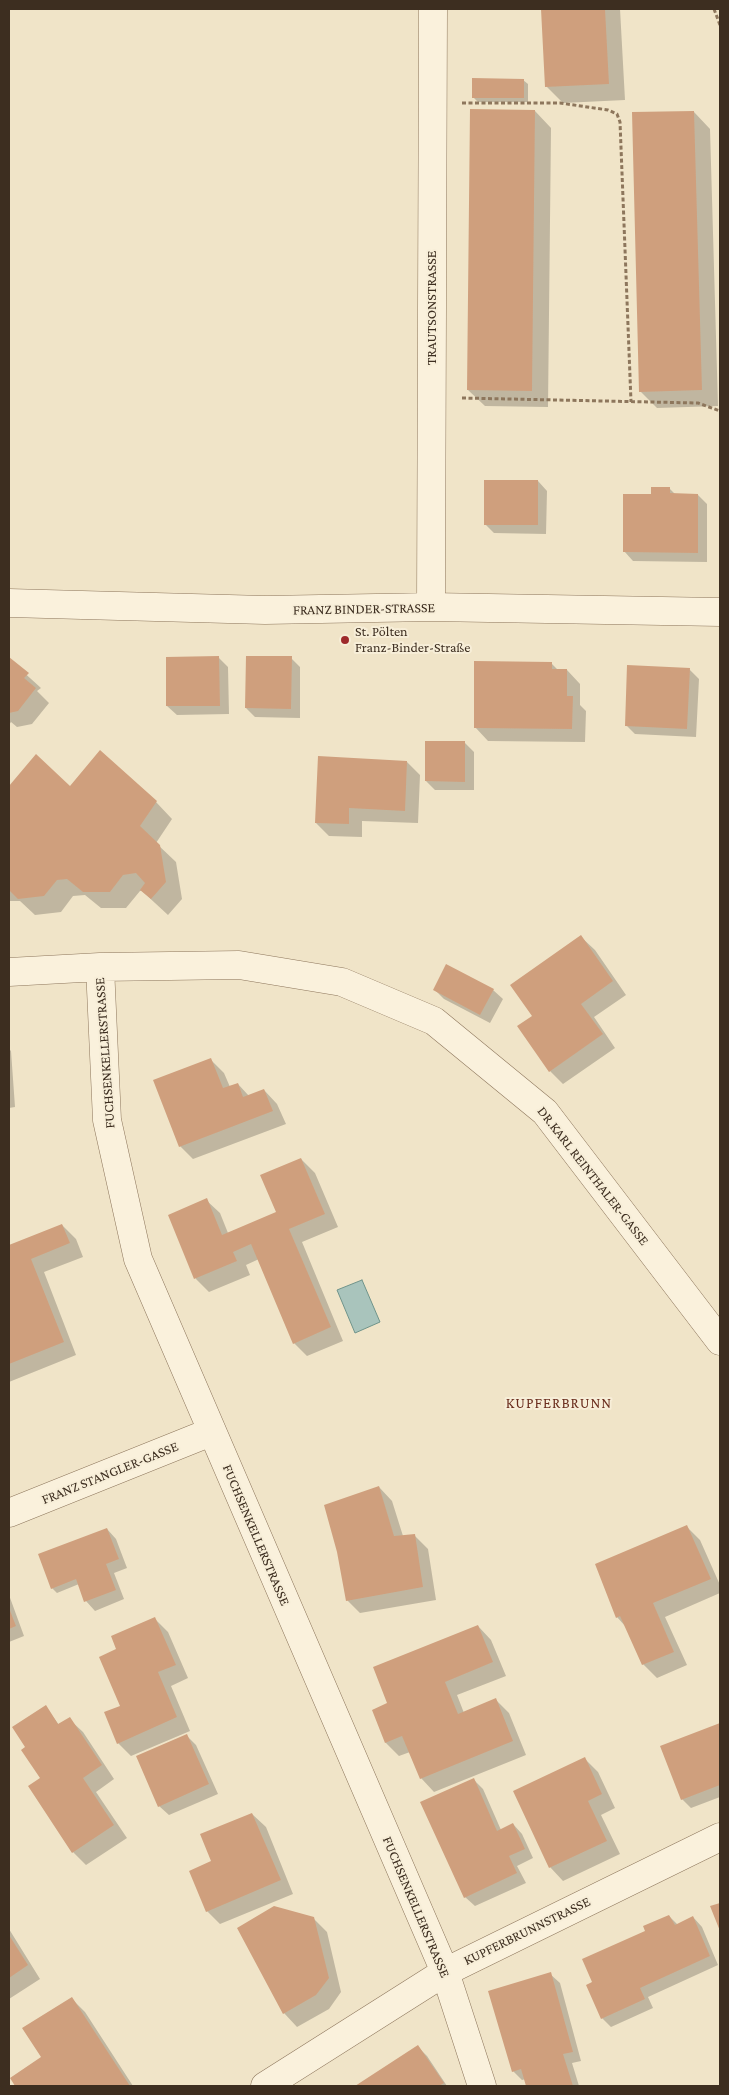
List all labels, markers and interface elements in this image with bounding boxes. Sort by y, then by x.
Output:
street label: TRAUTSONSTRASSE [424,251,440,365]
street label: FRANZ BINDER-STRASSE [293,599,435,619]
place label: St. Pölten Franz-Binder-Straße [355,624,470,656]
marker: St. Pölten Franz-Binder-Straße [339,634,351,646]
street label: FUCHSENKELLERSTRASSE [91,977,119,1129]
street label: DR.KARL REINTHALER-GASSE [534,1103,652,1249]
district label: KUPFERBRUNN [504,1394,614,1412]
street label: FRANZ STANGLER-GASSE [39,1438,181,1508]
street label: FUCHSENKELLERSTRASSE [219,1462,293,1608]
street label: FUCHSENKELLERSTRASSE [379,1834,453,1980]
street label: KUPFERBRUNNSTRASSE [461,1893,593,1969]

